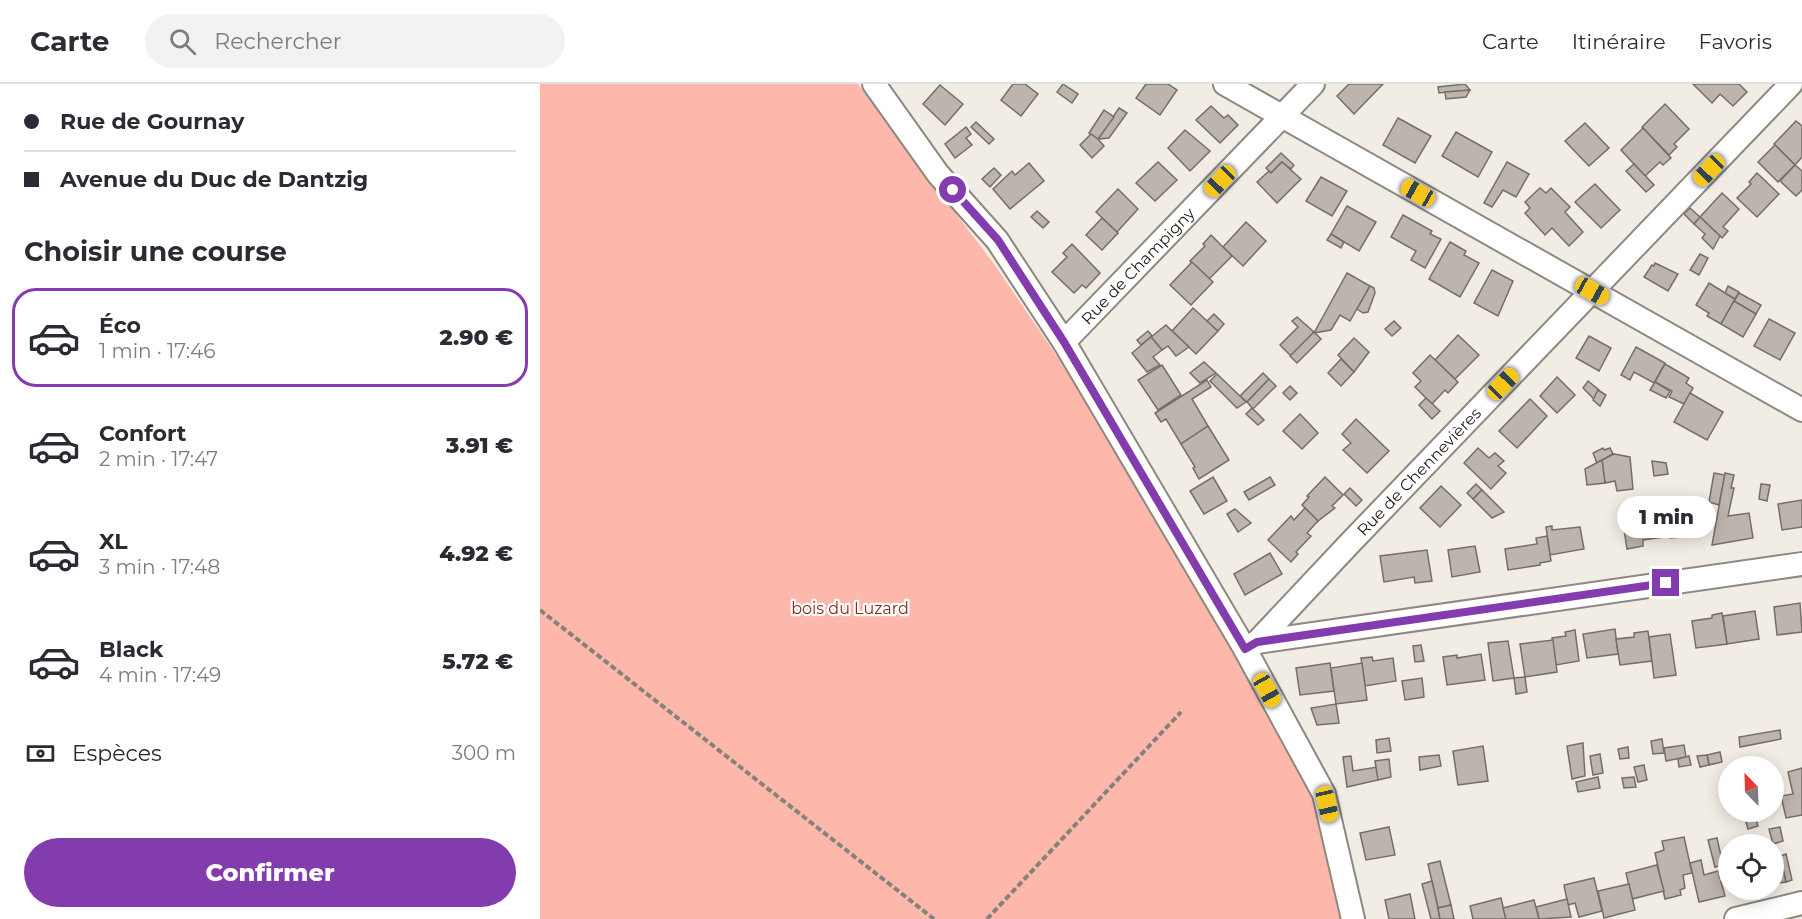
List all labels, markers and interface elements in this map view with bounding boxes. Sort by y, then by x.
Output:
search box [145,14,565,68]
text: Carte [30,24,109,58]
icon: search [166,25,199,58]
text: Rechercher [214,28,342,55]
text: Carte [1482,29,1539,54]
text: Itinéraire [1572,29,1666,54]
text: Favoris [1699,29,1772,54]
text: Rue de Gournay [60,108,244,135]
car [1690,151,1728,189]
car [1201,162,1239,200]
text: Avenue du Duc de Dantzig [60,166,368,193]
route start [939,176,966,203]
car [1398,176,1438,210]
street label: Rue de Champigny [1077,203,1198,328]
text: Choisir une course [24,235,287,268]
car [1572,274,1612,308]
icon: car [27,311,81,365]
text: Éco [99,312,141,339]
text: 2.90 € [440,324,513,351]
text: 1 min · 17:46 [99,339,215,363]
car [1484,365,1522,403]
street label: Rue de Chennevières [1353,403,1485,539]
icon: car [27,419,81,473]
text: Confort [99,420,186,447]
text: 3.91 € [446,432,513,459]
text: 2 min · 17:47 [99,447,218,471]
callout: 1 min [1616,496,1716,538]
text: 1 min [1639,505,1694,529]
icon: car [27,527,81,581]
text: XL [99,528,128,555]
text: 4.92 € [439,540,513,567]
text: 3 min · 17:48 [99,555,220,579]
route end [1652,569,1679,596]
park label: bois du Luzard [791,599,909,618]
icon: car [27,635,81,689]
text: Black [99,636,163,663]
text: 5.72 € [442,648,513,675]
text: 4 min · 17:49 [99,663,221,687]
car [1250,670,1284,710]
icon: cash [24,737,57,770]
text: Espèces [72,740,162,767]
text: 300 m [452,741,516,765]
north arrow [1718,756,1784,822]
map controls [1718,756,1784,900]
car [1314,784,1340,824]
button: locate [1718,834,1784,900]
button: Confirmer [24,838,516,907]

